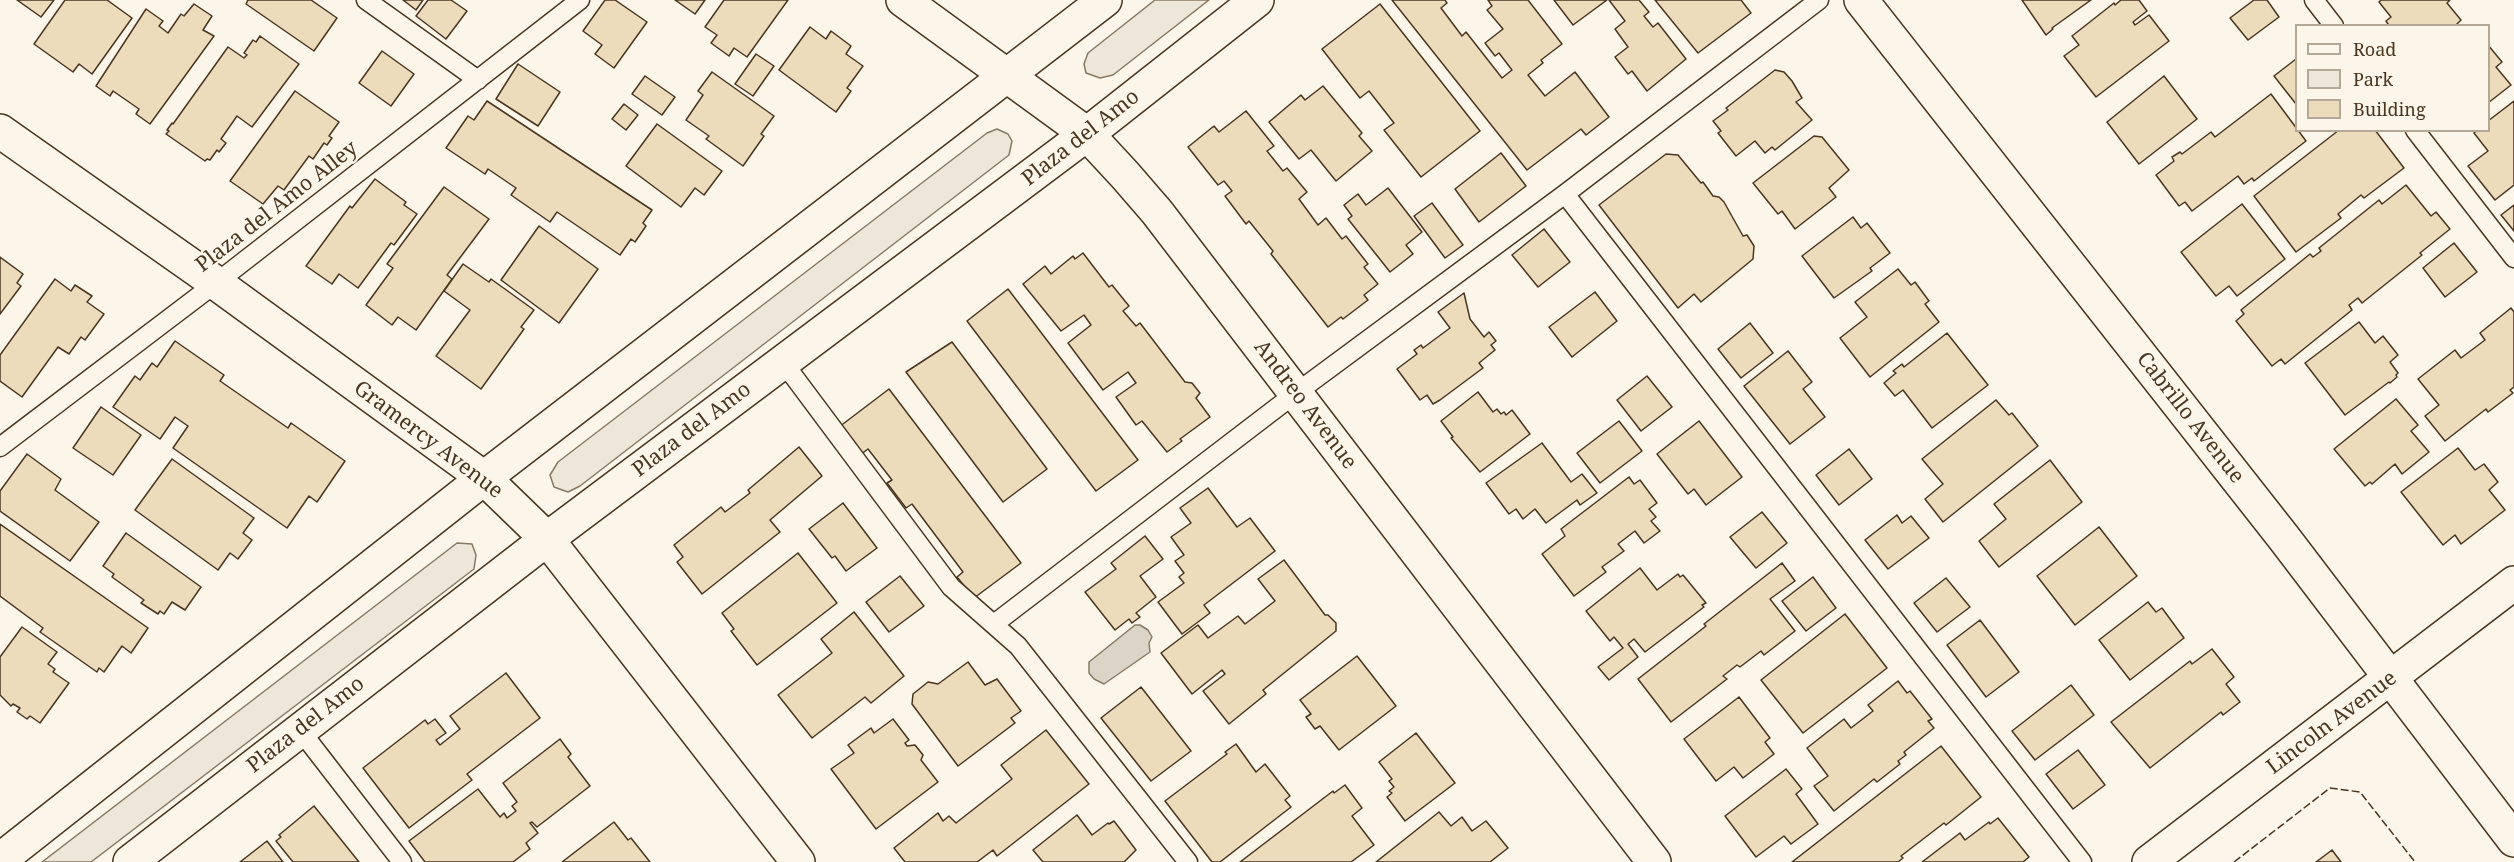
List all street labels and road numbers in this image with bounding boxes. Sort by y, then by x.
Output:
street label: Plaza del Amo [1017,84,1145,192]
street label: Plaza del Amo Alley [191,136,363,278]
street label: Andreo Avenue [1248,336,1362,474]
street label: Cabrillo Avenue [2131,347,2249,489]
street label: Gramercy Avenue [349,376,507,504]
street label: Plaza del Amo [628,377,756,483]
street label: Lincoln Avenue [2262,666,2402,780]
street label: Plaza del Amo [242,671,370,779]

